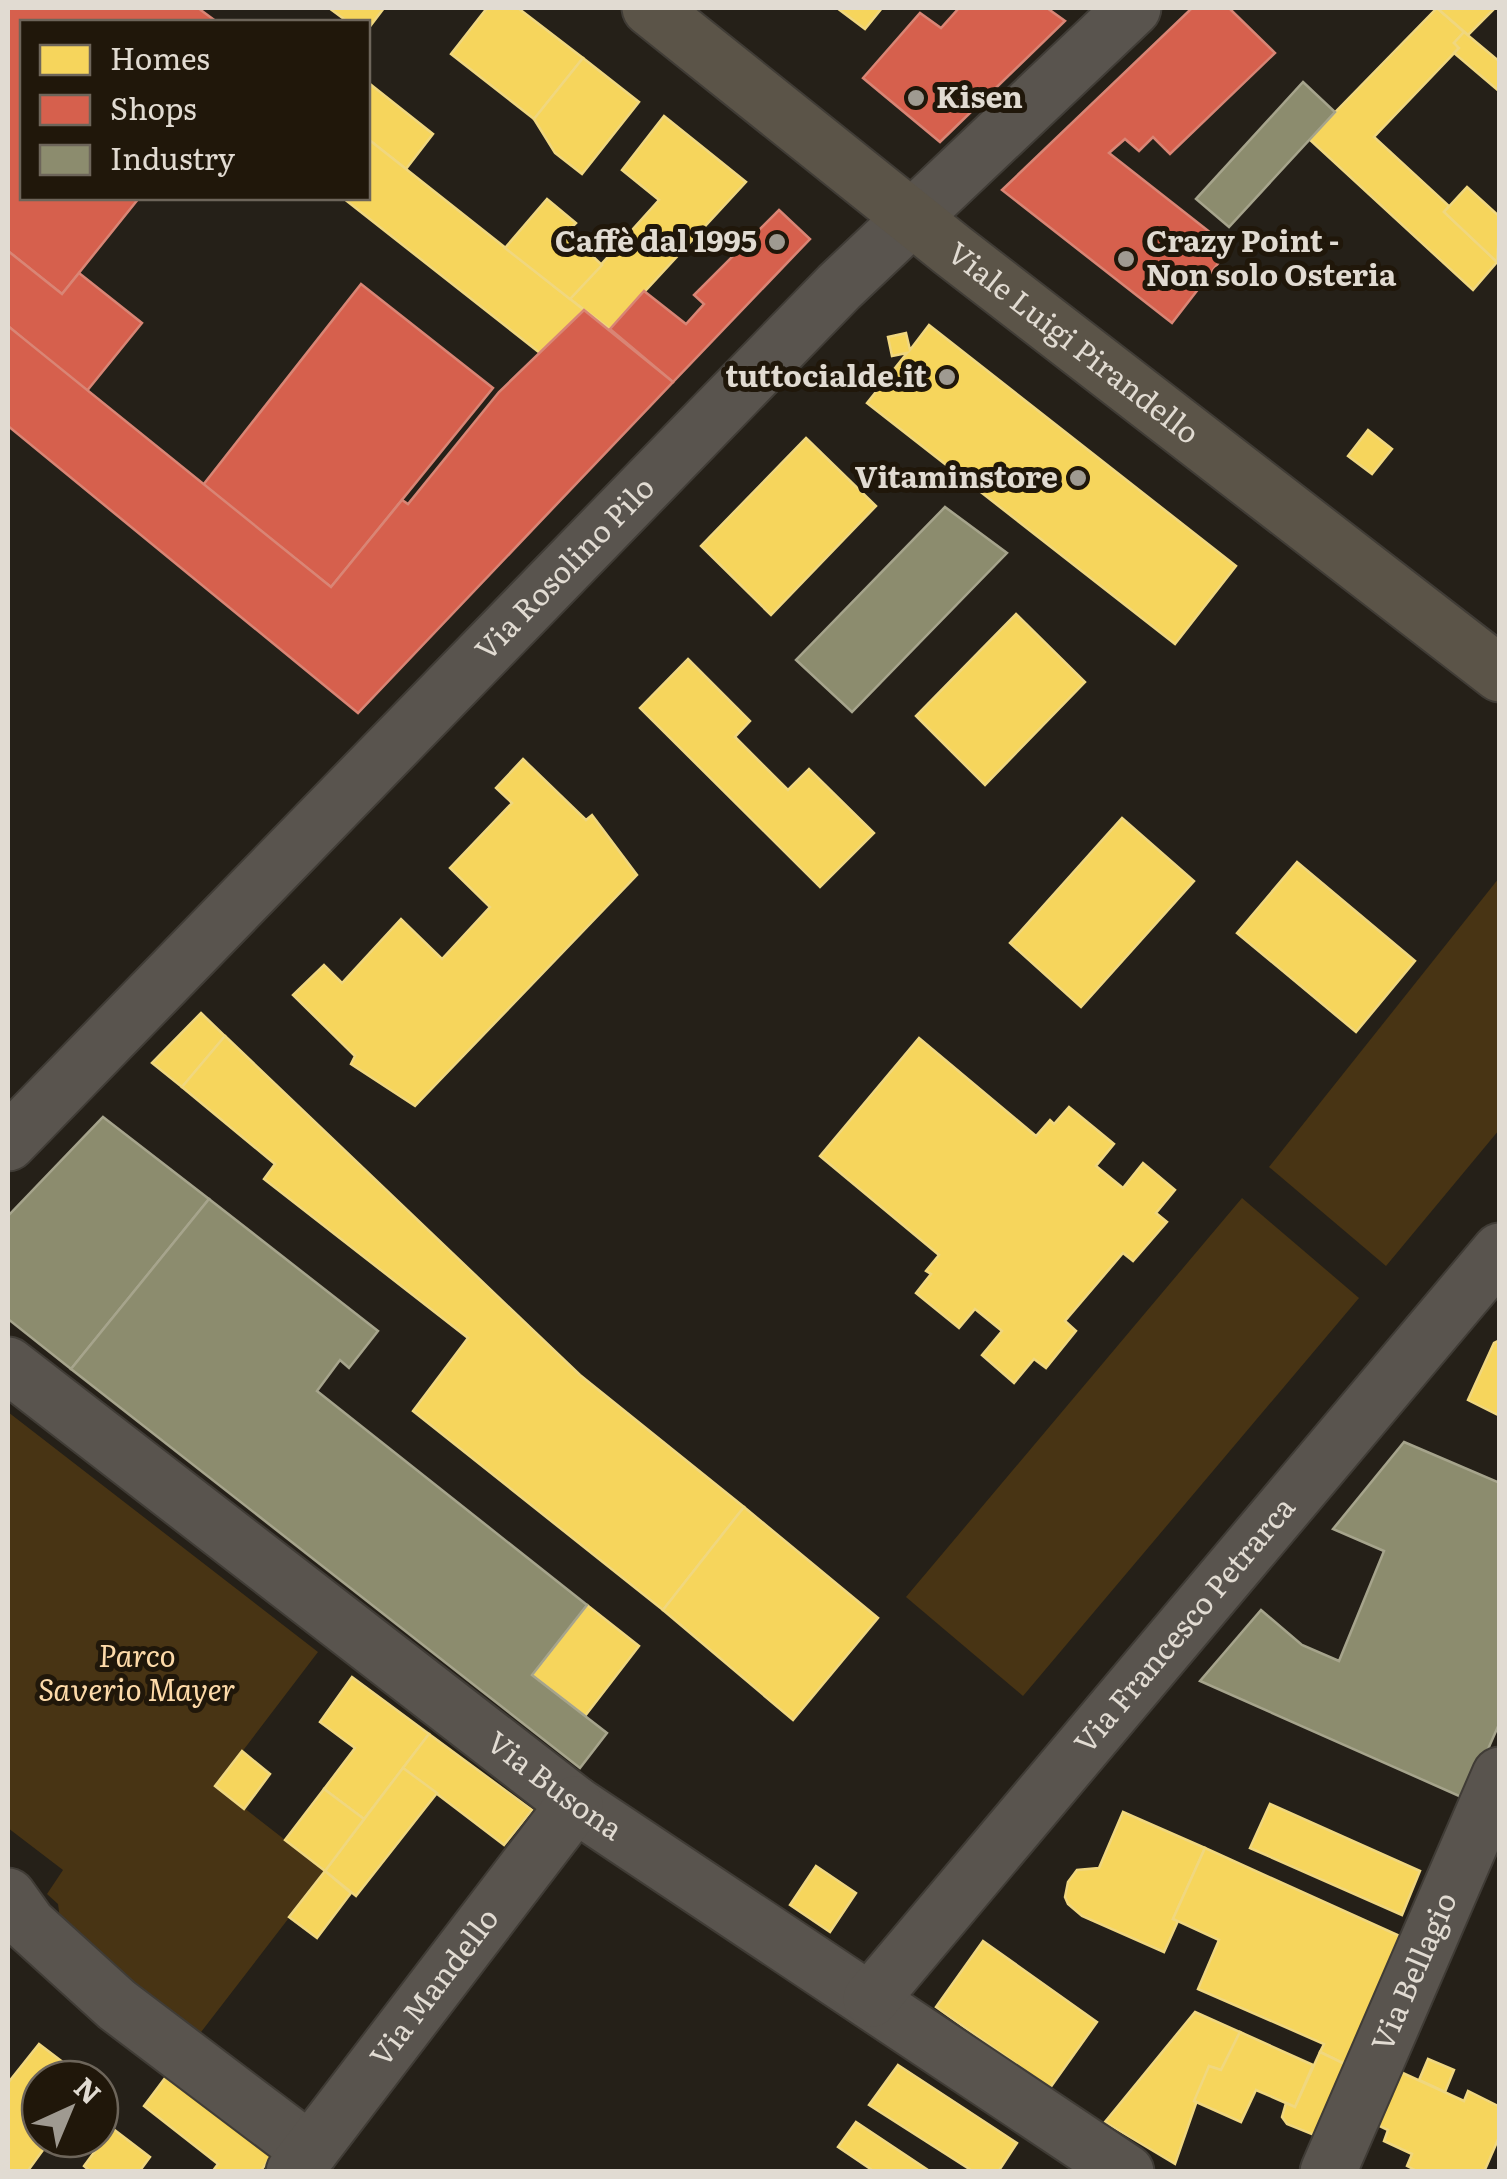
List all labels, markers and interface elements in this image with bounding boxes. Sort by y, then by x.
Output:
legend [20,20,370,200]
text: Homes [110,35,210,79]
place label: Kisen [936,73,1023,117]
text: Shops [110,85,197,129]
marker: Kisen [905,87,927,109]
text: Industry [110,135,236,179]
place label: Caffè dal 1995 [555,217,757,261]
place label: Crazy Point - Non solo Osteria [1146,217,1397,295]
street label: Viale Luigi Pirandello [940,230,1210,453]
marker: Caffè dal 1995 [766,231,788,253]
marker: Crazy Point - Non solo Osteria [1115,248,1137,270]
place label: tuttocialde.it [725,352,928,396]
marker: tuttocialde.it [936,366,958,388]
place label: Vitaminstore [855,453,1058,497]
street label: Via Rosolino Pilo [463,465,663,669]
marker: Vitaminstore [1067,467,1089,489]
street label: Via Francesco Petrarca [1062,1485,1304,1761]
park label: Parco Saverio Mayer [38,1632,236,1710]
street label: Via Busona [479,1719,633,1850]
street label: Via Bellagio [1358,1884,1466,2057]
street label: Via Mandello [357,1897,507,2074]
north arrow [20,2059,120,2159]
text: N [66,2066,112,2113]

